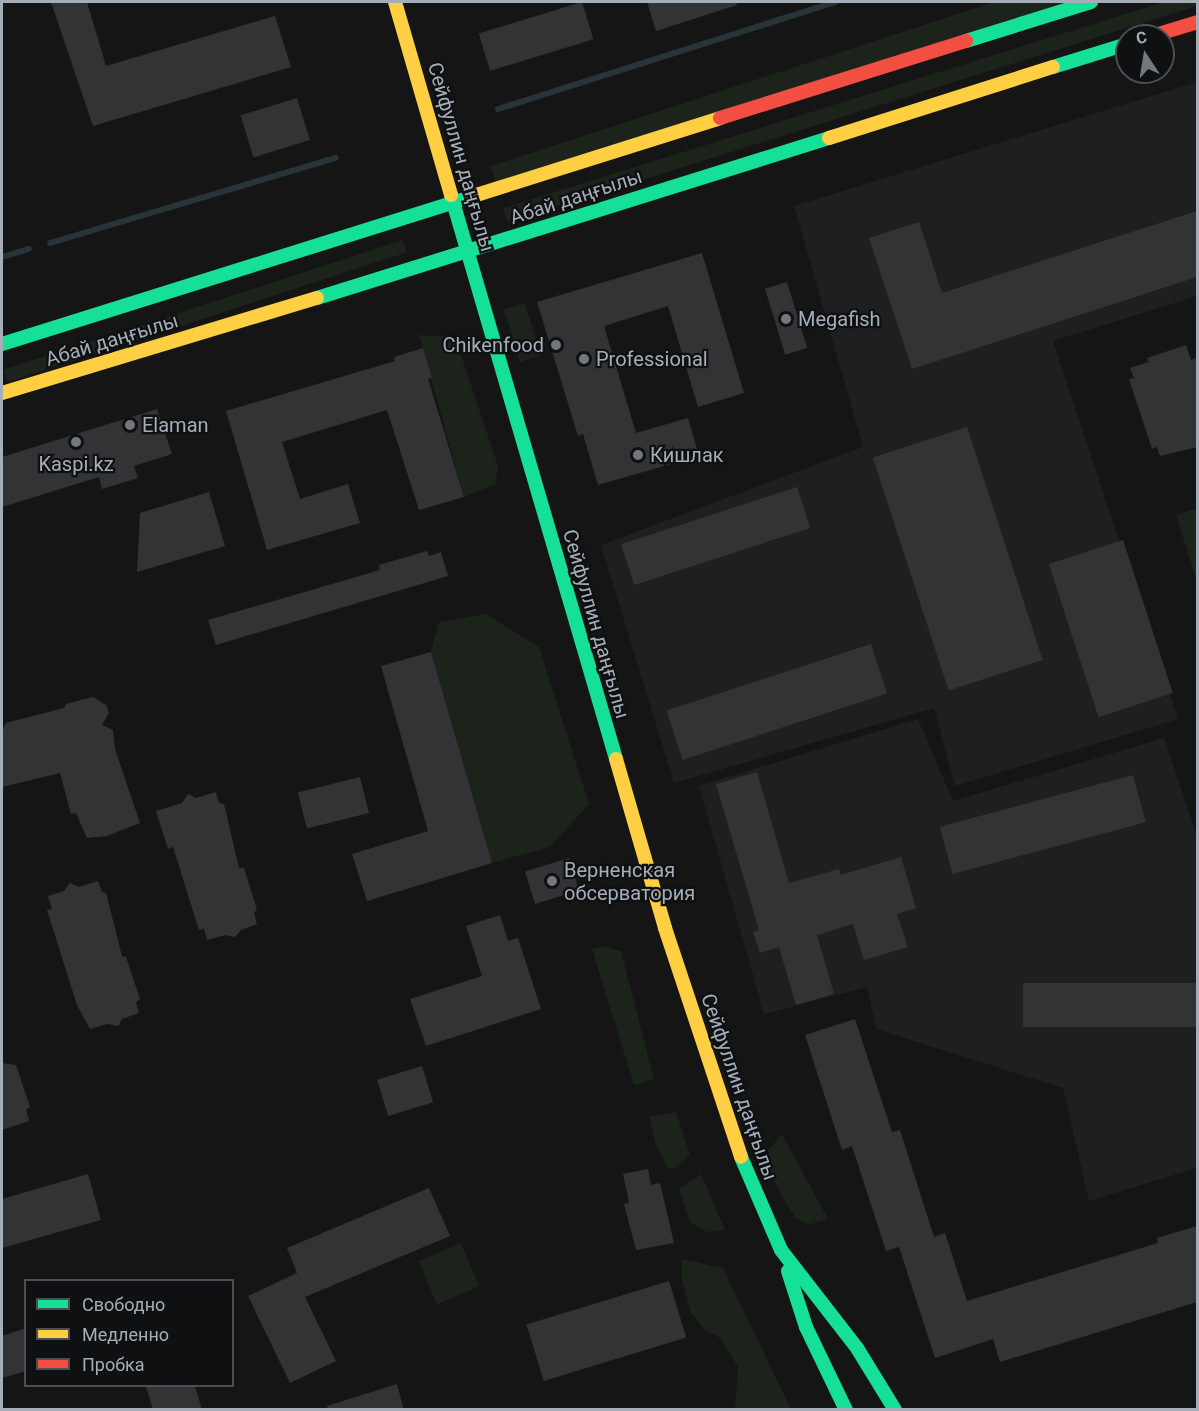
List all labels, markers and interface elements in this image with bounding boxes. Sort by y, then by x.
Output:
north arrow [1115,24,1175,84]
text: С [1134,27,1149,48]
street label: Сейфуллин даңғылы [422,60,500,254]
street label: Абай даңғылы [507,164,645,230]
place label: Megafish [798,307,881,331]
street label: Абай даңғылы [43,308,181,372]
marker: Megafish [779,312,793,326]
place label: Chikenfood [442,333,544,357]
marker: Chikenfood [549,338,563,352]
place label: Professional [596,347,708,371]
marker: Professional [577,352,591,366]
place label: Elaman [142,413,209,437]
marker: Elaman [123,418,137,432]
marker: Kaspi.kz [69,435,83,449]
place label: Кишлак [650,443,724,467]
marker: Кишлак [631,448,645,462]
place label: Kaspi.kz [38,452,114,476]
street label: Сейфуллин даңғылы [557,527,635,721]
place label: Верненская обсерватория [564,858,695,905]
marker: Верненская обсерватория [545,874,559,888]
street label: Сейфуллин даңғылы [696,990,782,1184]
legend [24,1279,234,1387]
text: Свободно [82,1294,165,1315]
text: Медленно [82,1324,169,1345]
text: Пробка [82,1354,145,1375]

